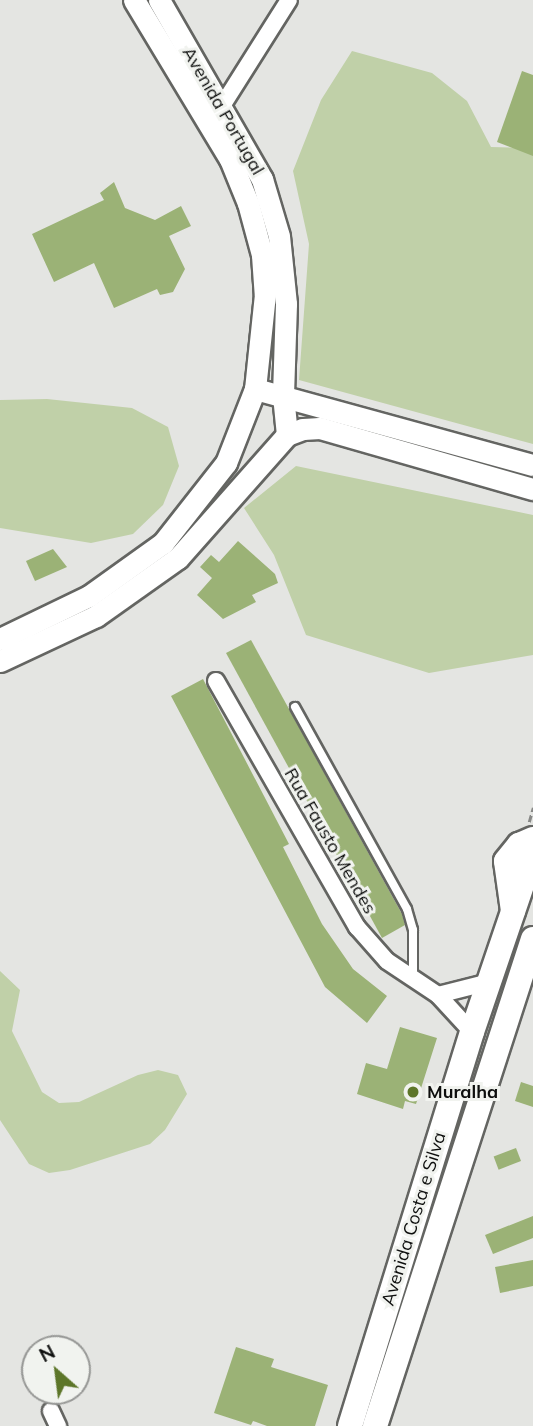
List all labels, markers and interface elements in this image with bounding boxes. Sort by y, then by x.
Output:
street label: Avenida Portugal [178,43,268,179]
street label: Rua Fausto Mendes [279,764,381,918]
place label: Muralha [427,1081,498,1103]
marker: Muralha [405,1084,421,1100]
street label: Avenida Costa e Silva [377,1130,451,1308]
north arrow [21,1335,91,1405]
text: N [35,1339,59,1367]

